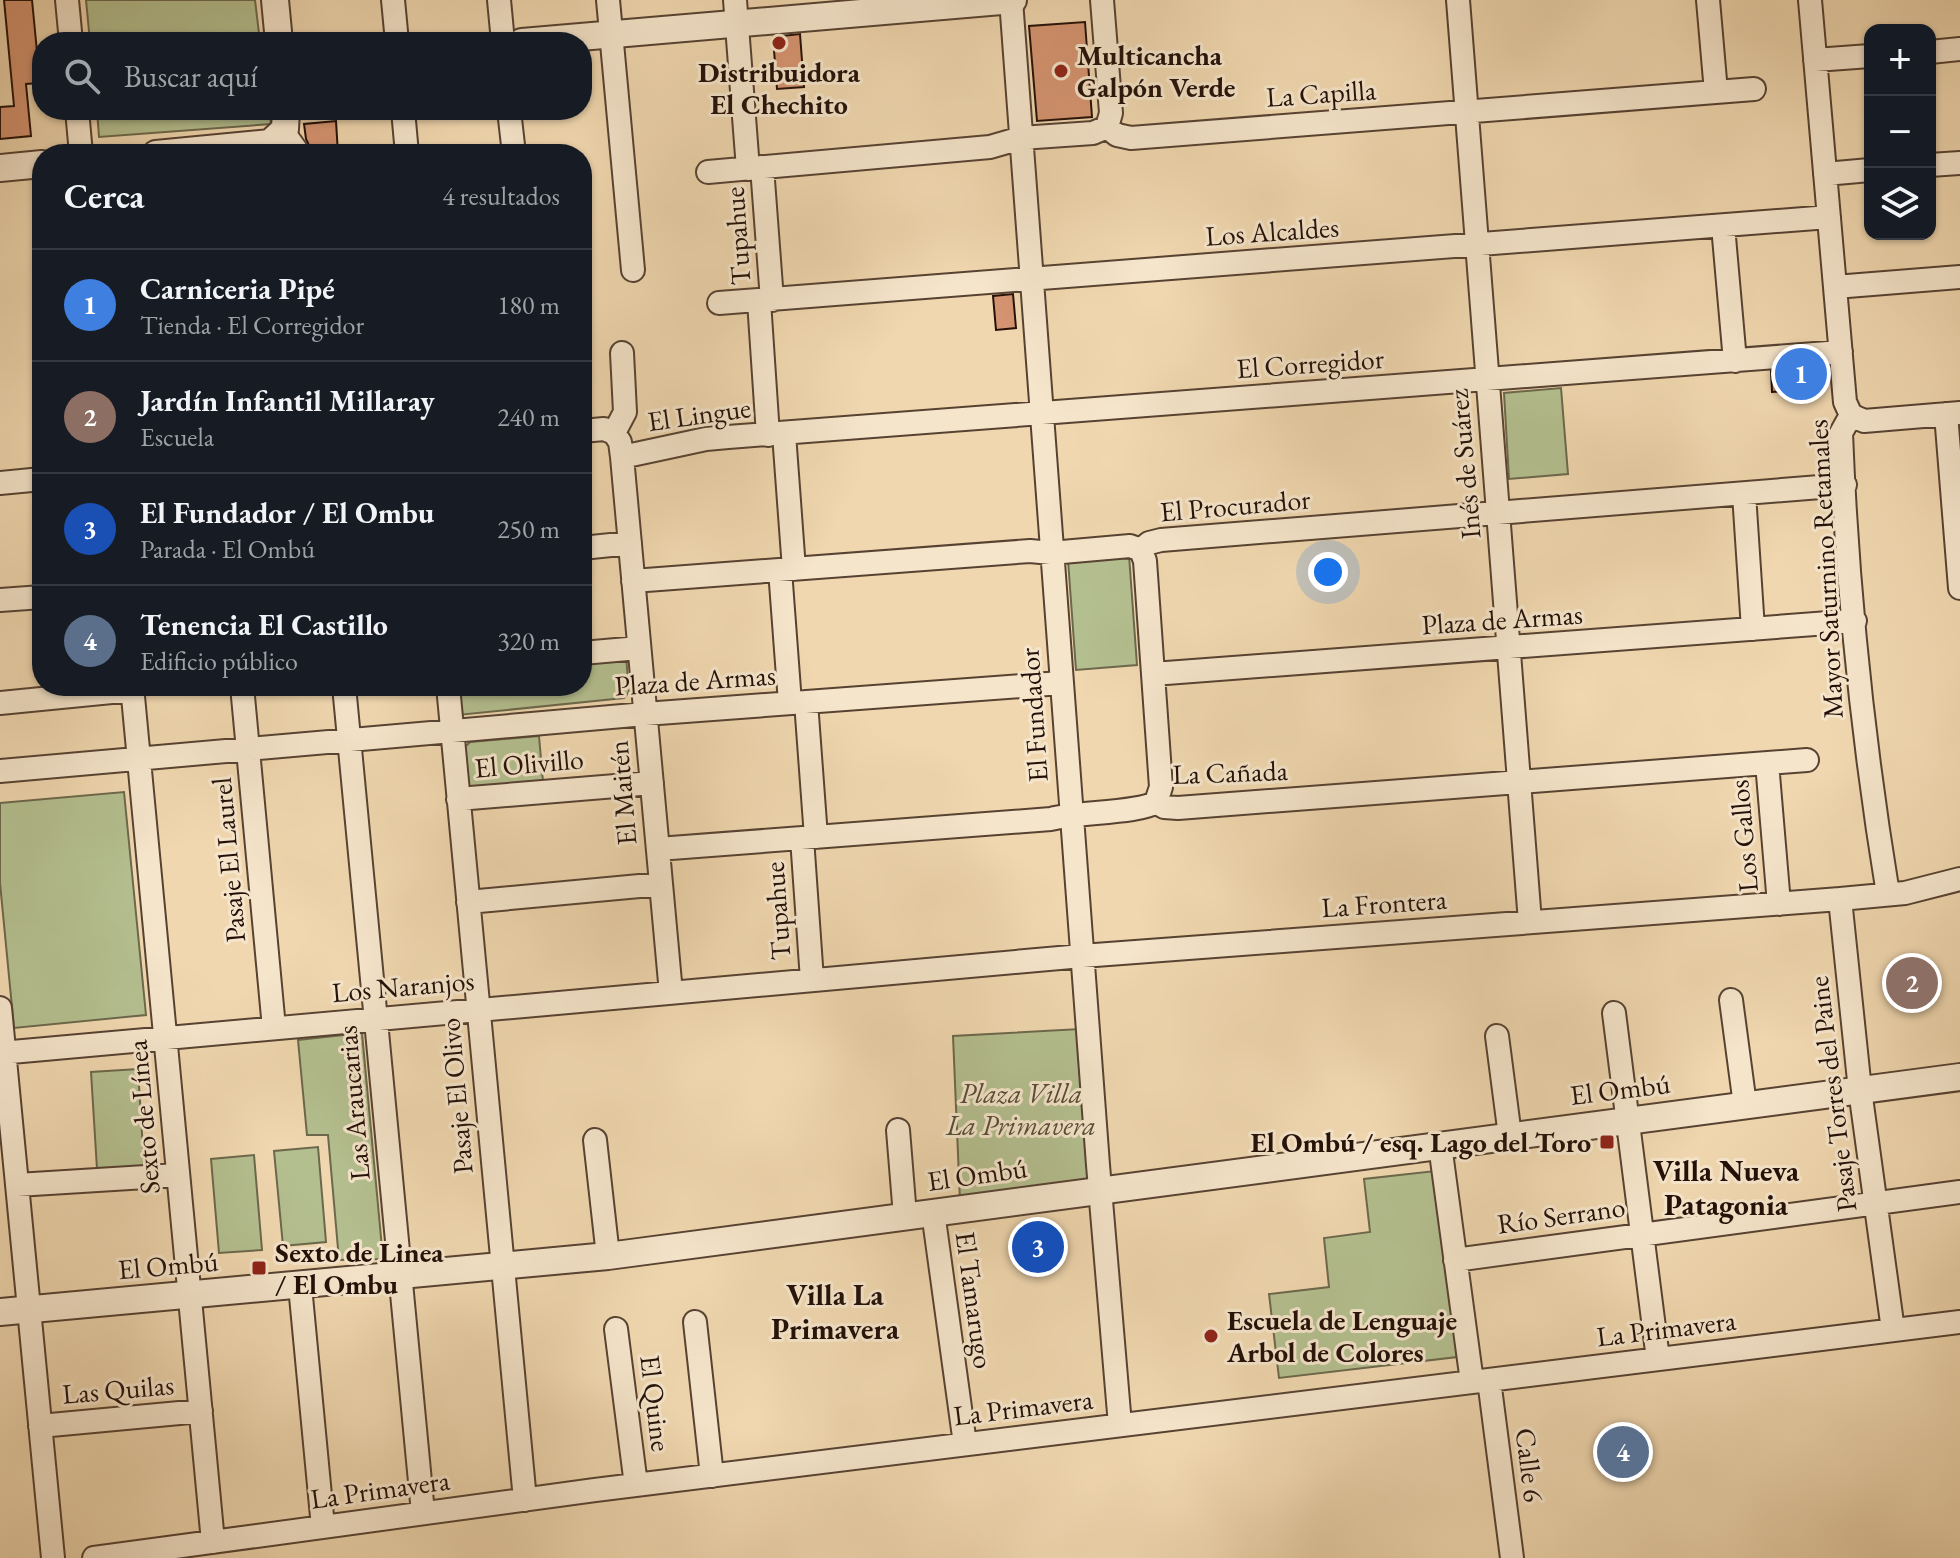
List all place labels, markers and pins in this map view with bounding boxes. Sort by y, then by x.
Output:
marker: Distribuidora El Chechito [770,34,788,52]
place label: Multicancha Galpón Verde [1077,37,1236,105]
place label: Distribuidora El Chechito [698,54,861,122]
marker: Multicancha Galpón Verde [1052,62,1070,80]
pin: 1 [1775,344,1827,404]
pin: 2 [1886,953,1938,1013]
place label: El Ombú / esq. Lago del Toro [1251,1124,1591,1160]
marker: El Ombú / esq. Lago del Toro [1598,1133,1616,1151]
pin: 3 [1012,1217,1064,1277]
place label: Sexto de Linea / El Ombu [275,1234,444,1302]
marker: Sexto de Linea / El Ombu [250,1259,268,1277]
place label: Escuela de Lenguaje Arbol de Colores [1226,1302,1457,1370]
marker: Escuela de Lenguaje Arbol de Colores [1202,1327,1220,1345]
pin: 4 [1597,1422,1649,1482]

